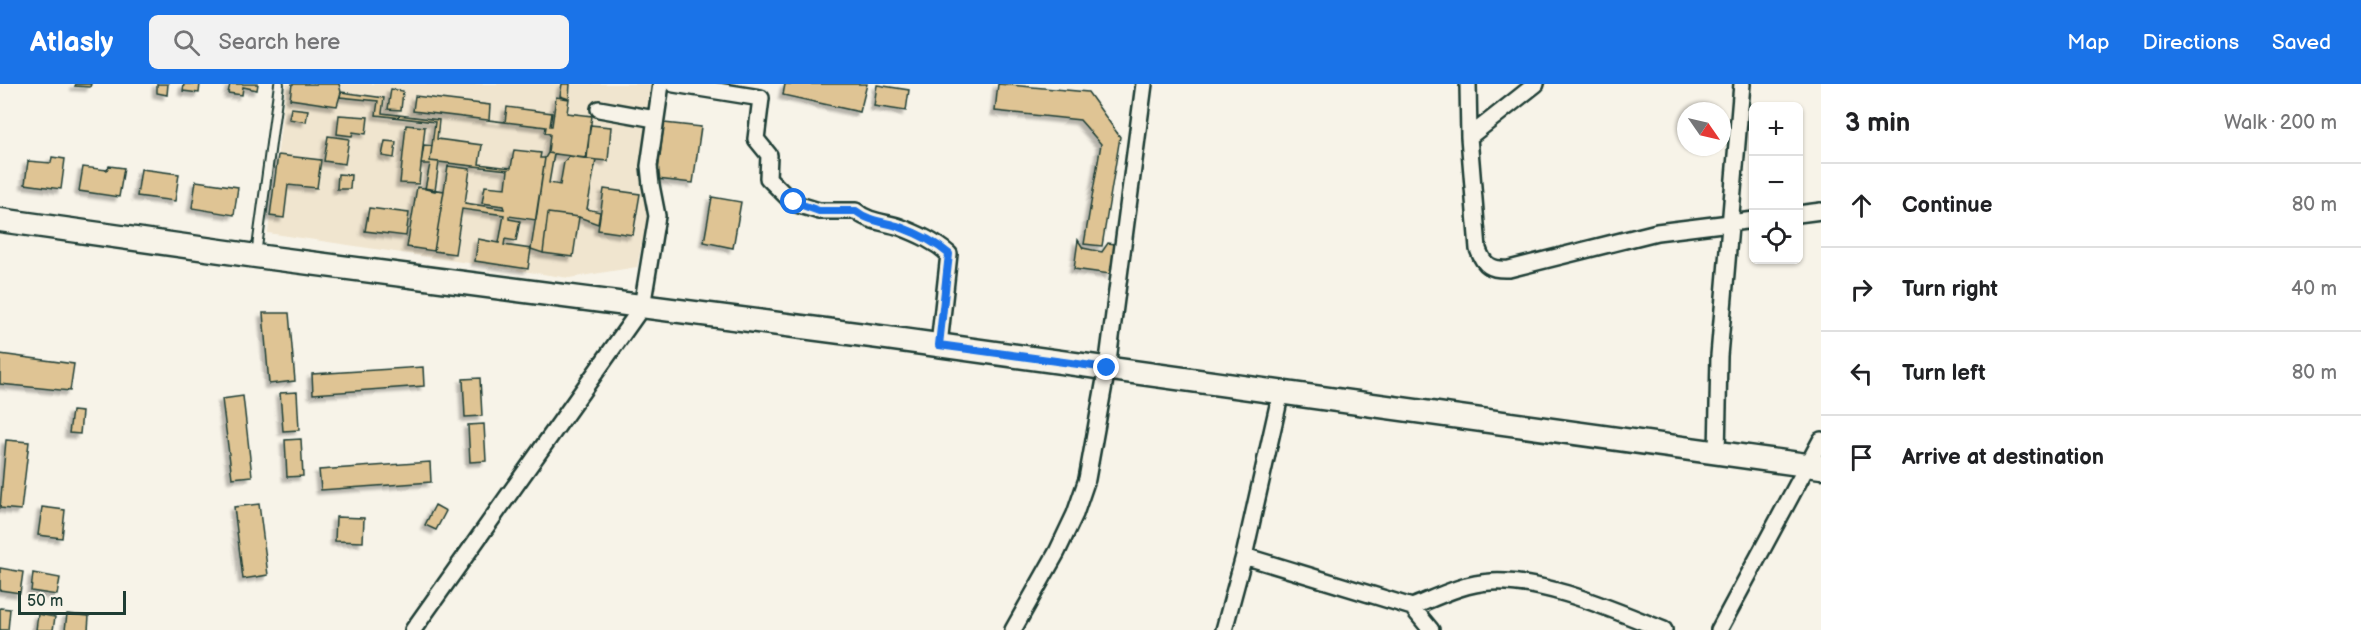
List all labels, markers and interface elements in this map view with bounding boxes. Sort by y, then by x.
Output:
search box [149,15,569,69]
text: Atlasly [30,26,113,59]
icon: search [170,26,203,59]
text: Search here [218,29,340,56]
text: Map [2067,30,2110,55]
text: Directions [2143,30,2239,55]
text: Saved [2272,30,2331,55]
north arrow [1677,102,1731,156]
map controls [1749,102,1803,264]
button: + [1749,102,1803,156]
text: 3 min [1845,108,1910,139]
text: Walk · 200 m [2224,111,2337,135]
button: − [1749,156,1803,210]
route start [780,188,806,214]
icon: ahead [1845,189,1878,222]
text: Continue [1902,192,1992,219]
text: 80 m [2292,193,2337,217]
button: locate [1749,210,1803,264]
icon: right [1845,273,1878,306]
text: Turn right [1902,276,1998,303]
text: 40 m [2291,277,2337,301]
route end [1093,354,1119,380]
icon: left [1845,357,1878,390]
text: Turn left [1902,360,1986,387]
text: 80 m [2292,361,2337,385]
icon: arrive [1845,441,1878,474]
text: Arrive at destination [1902,444,2104,471]
scale bar [18,588,126,616]
text: 50 m [27,592,63,611]

